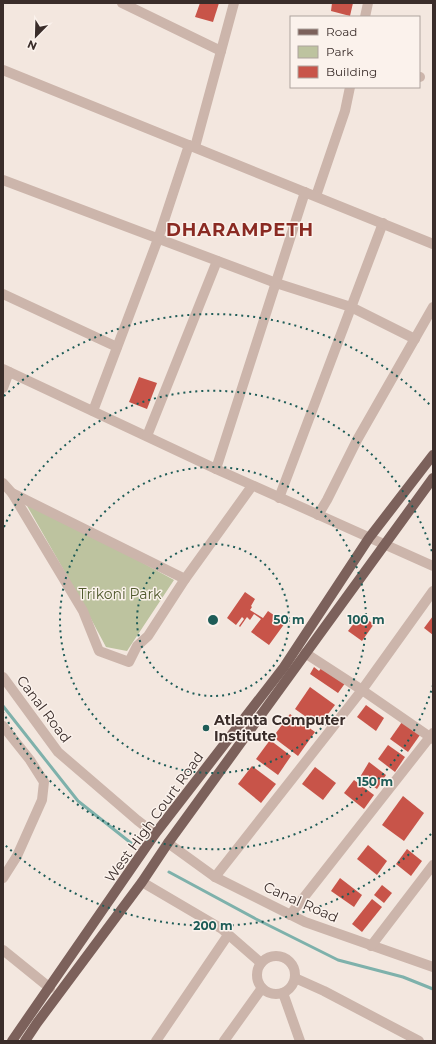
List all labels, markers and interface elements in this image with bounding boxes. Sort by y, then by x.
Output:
north arrow [16,16,56,56]
legend [290,16,420,88]
text: Road [326,24,357,39]
text: N [25,37,39,53]
text: Park [326,44,354,59]
text: Building [326,64,377,79]
district label: DHARAMPETH [166,219,314,241]
park label: Trikoni Park [79,585,162,603]
text: 50 m [273,612,305,627]
text: 100 m [348,612,384,627]
centre of rings [206,613,220,627]
street label: Canal Road [13,672,75,746]
place label: Atlanta Computer Institute [213,711,345,745]
marker: Atlanta Computer Institute [201,723,211,733]
street label: West High Court Road [101,748,207,886]
text: 150 m [357,774,393,789]
street label: Canal Road [261,878,341,926]
text: 200 m [193,918,233,933]

